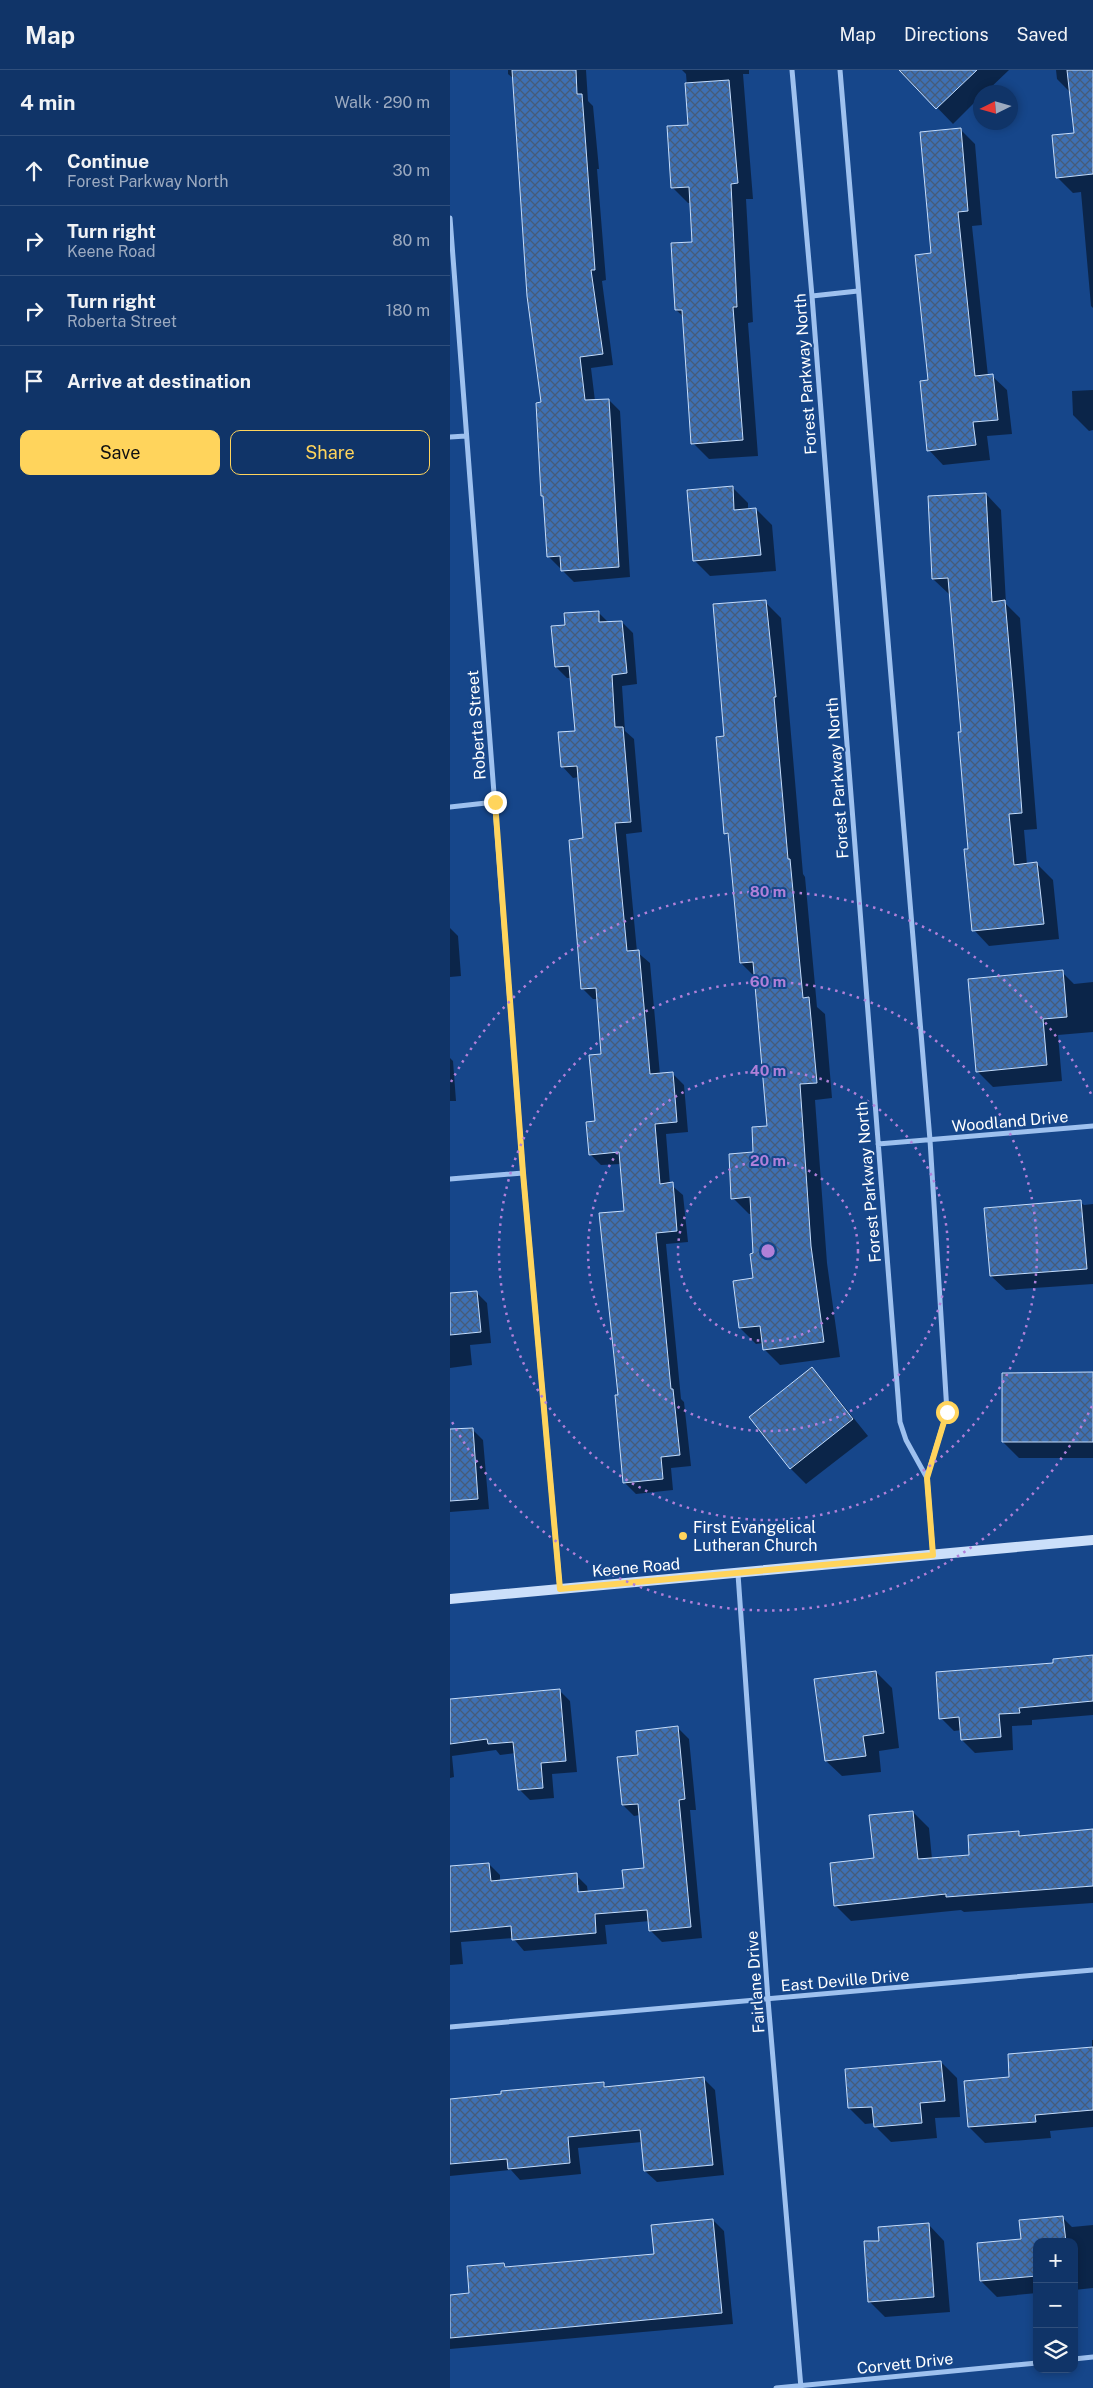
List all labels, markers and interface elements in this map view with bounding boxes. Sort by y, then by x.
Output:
text: Map [25,21,75,49]
text: Map [839,24,876,45]
text: Directions [904,24,989,45]
text: Saved [1017,24,1068,45]
north arrow [973,85,1018,130]
text: 4 min [20,90,75,115]
text: Walk · 290 m [335,93,430,112]
text: Continue [67,150,149,172]
icon: ahead [20,157,48,185]
text: 30 m [393,161,430,180]
text: Forest Parkway North [67,172,229,191]
text: Turn right [67,220,156,242]
icon: right [20,227,48,255]
text: 80 m [392,231,430,250]
text: Keene Road [67,242,156,261]
text: Turn right [67,290,156,312]
street label: Forest Parkway North [790,293,821,455]
icon: right [20,297,48,325]
text: 180 m [386,301,430,320]
text: Roberta Street [67,312,177,331]
icon: arrive [20,367,48,395]
text: Arrive at destination [67,370,251,392]
button: Save [20,430,220,475]
button: Share [230,430,430,475]
street label: Roberta Street [463,669,490,780]
street label: Forest Parkway North [822,697,853,859]
route end [484,791,507,814]
text: 80 m [750,883,786,900]
text: 60 m [750,973,786,990]
text: 40 m [750,1062,786,1079]
street label: Forest Parkway North [852,1101,885,1263]
street label: Woodland Drive [951,1107,1069,1136]
text: 20 m [750,1152,786,1169]
centre of rings [759,1242,777,1260]
route start [936,1401,959,1424]
place label: First Evangelical Lutheran Church [693,1518,818,1555]
marker: First Evangelical Lutheran Church [677,1530,689,1542]
street label: Keene Road [591,1554,681,1581]
street label: Fairlane Drive [742,1930,769,2034]
street label: East Deville Drive [780,1965,910,1996]
map controls [1033,2238,1078,2373]
button: + [1033,2238,1078,2283]
button: − [1033,2283,1078,2328]
button: layers [1033,2328,1078,2373]
street label: Corvett Drive [856,2349,954,2378]

